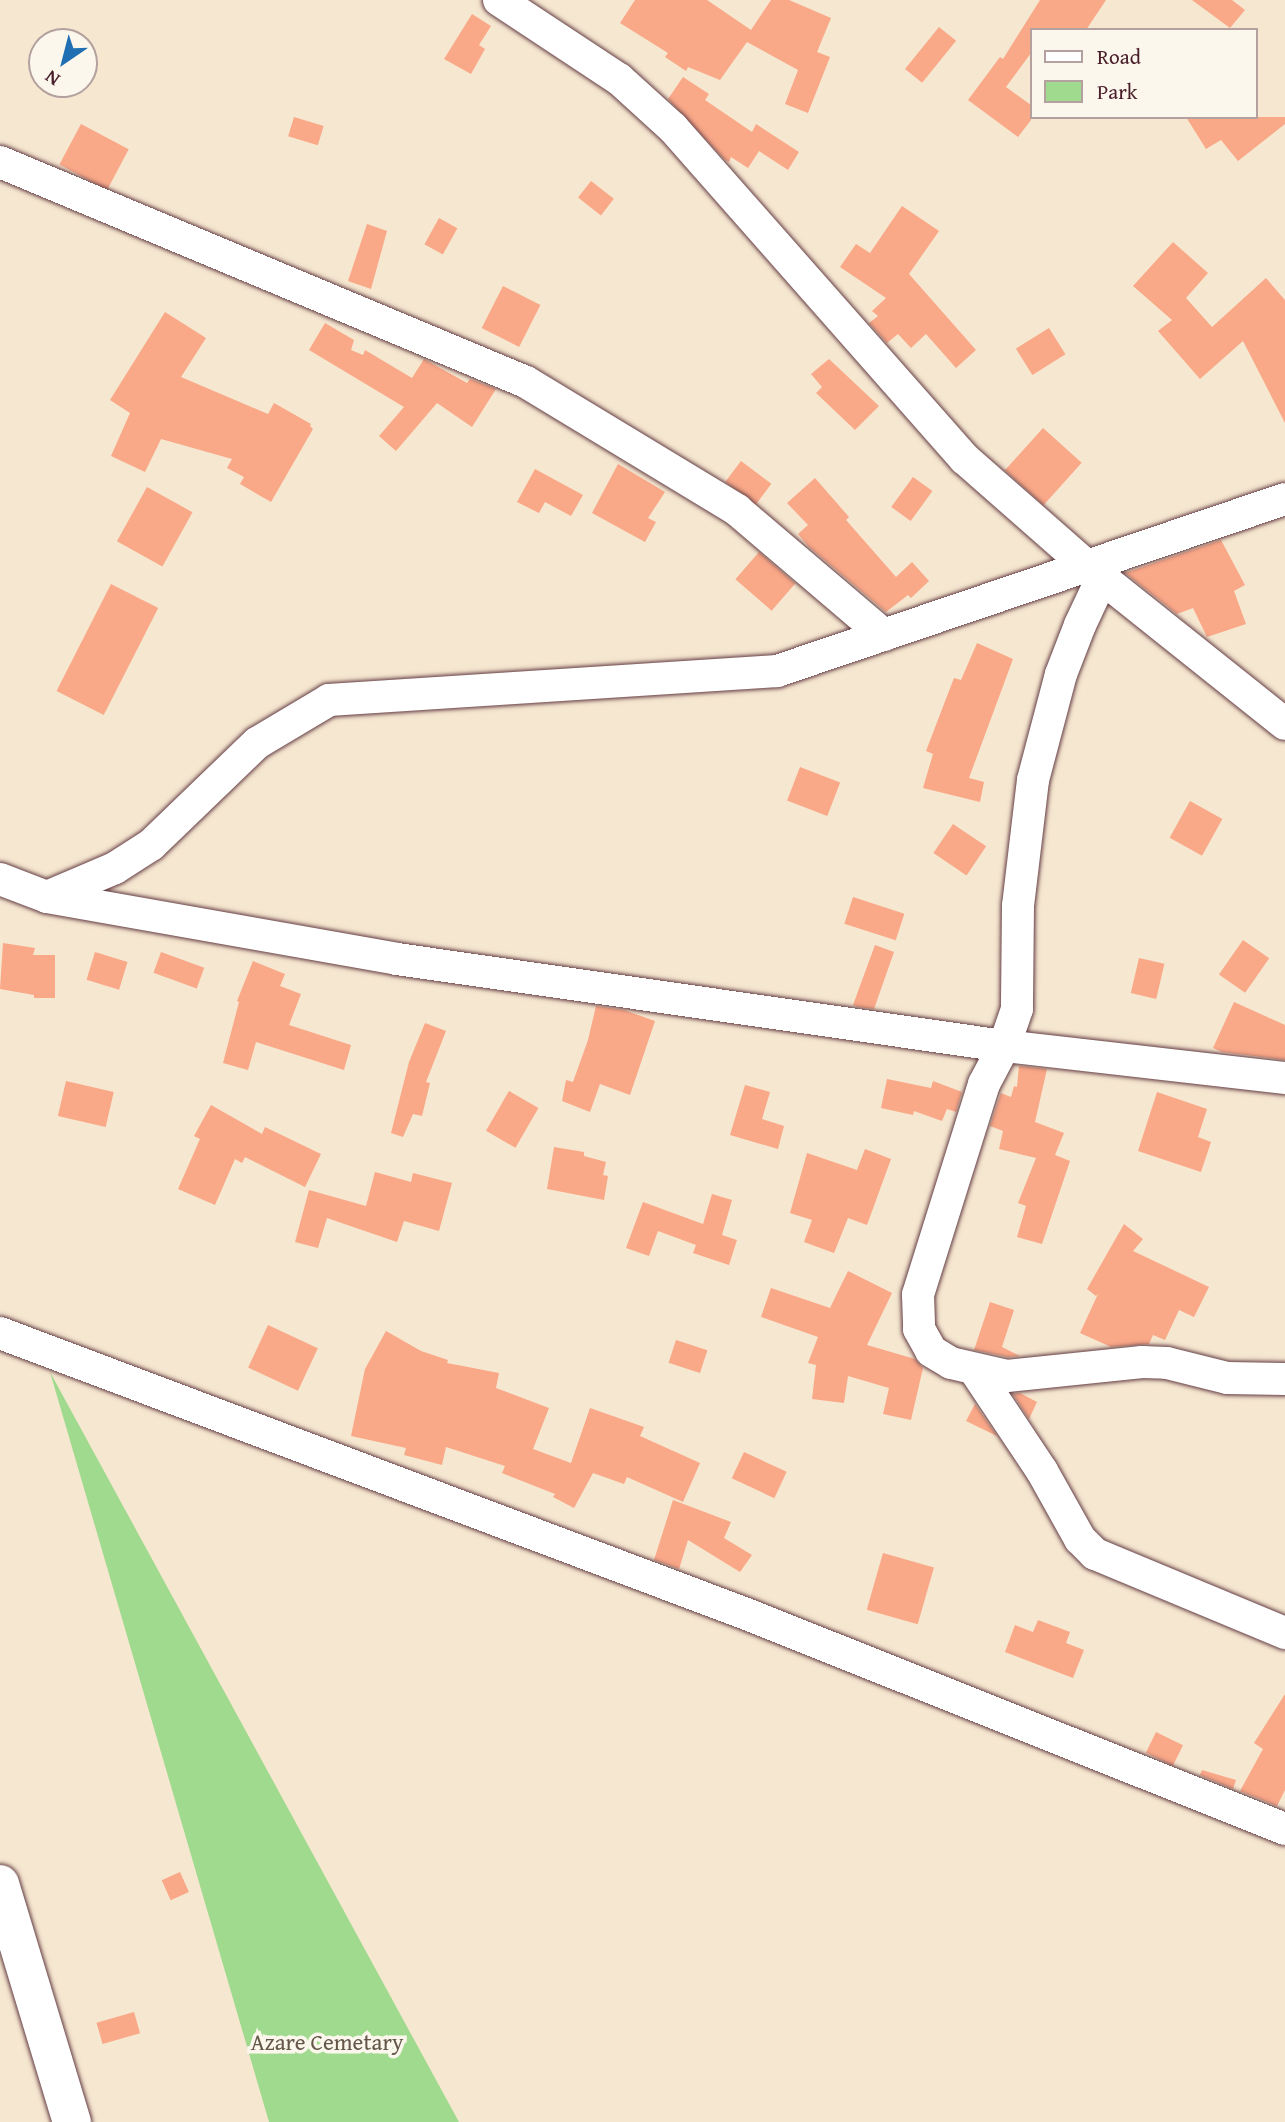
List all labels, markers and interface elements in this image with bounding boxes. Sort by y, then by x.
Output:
north arrow [28,28,98,98]
legend [1030,28,1257,119]
text: Road [1097,41,1141,72]
text: N [39,63,65,94]
text: Park [1097,76,1138,107]
park label: Azare Cemetary [251,2028,403,2056]

